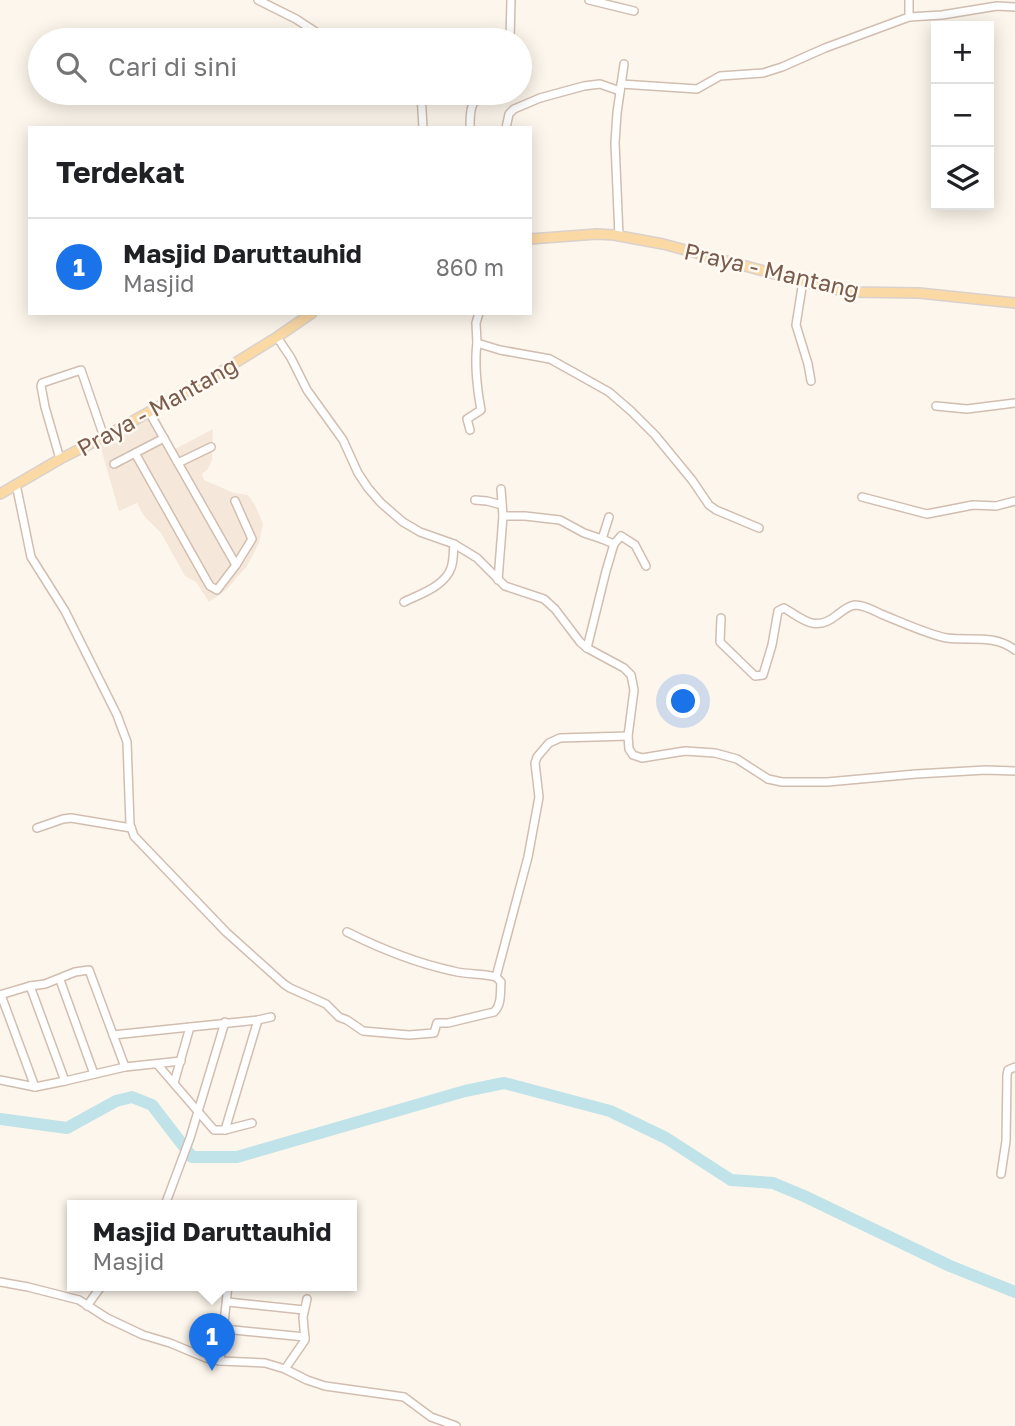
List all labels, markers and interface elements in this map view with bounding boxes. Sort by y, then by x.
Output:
map controls [931,21,994,210]
button: + [931,21,994,84]
search box [28,28,532,105]
icon: search [52,48,90,86]
text: Cari di sini [108,51,237,82]
button: − [931,84,994,147]
button: layers [931,147,994,210]
text: Terdekat [56,154,185,190]
street label: Praya - Mantang [682,236,862,304]
text: Masjid Daruttauhid [123,238,362,269]
text: 1 [73,253,85,281]
text: 860 m [436,253,504,281]
text: Masjid [123,269,194,297]
street label: Praya - Mantang [72,350,242,462]
your location [666,684,700,718]
popup [67,1200,357,1291]
text: Masjid Daruttauhid [93,1216,331,1247]
text: Masjid [93,1247,164,1275]
pin: 1 [189,1313,235,1371]

